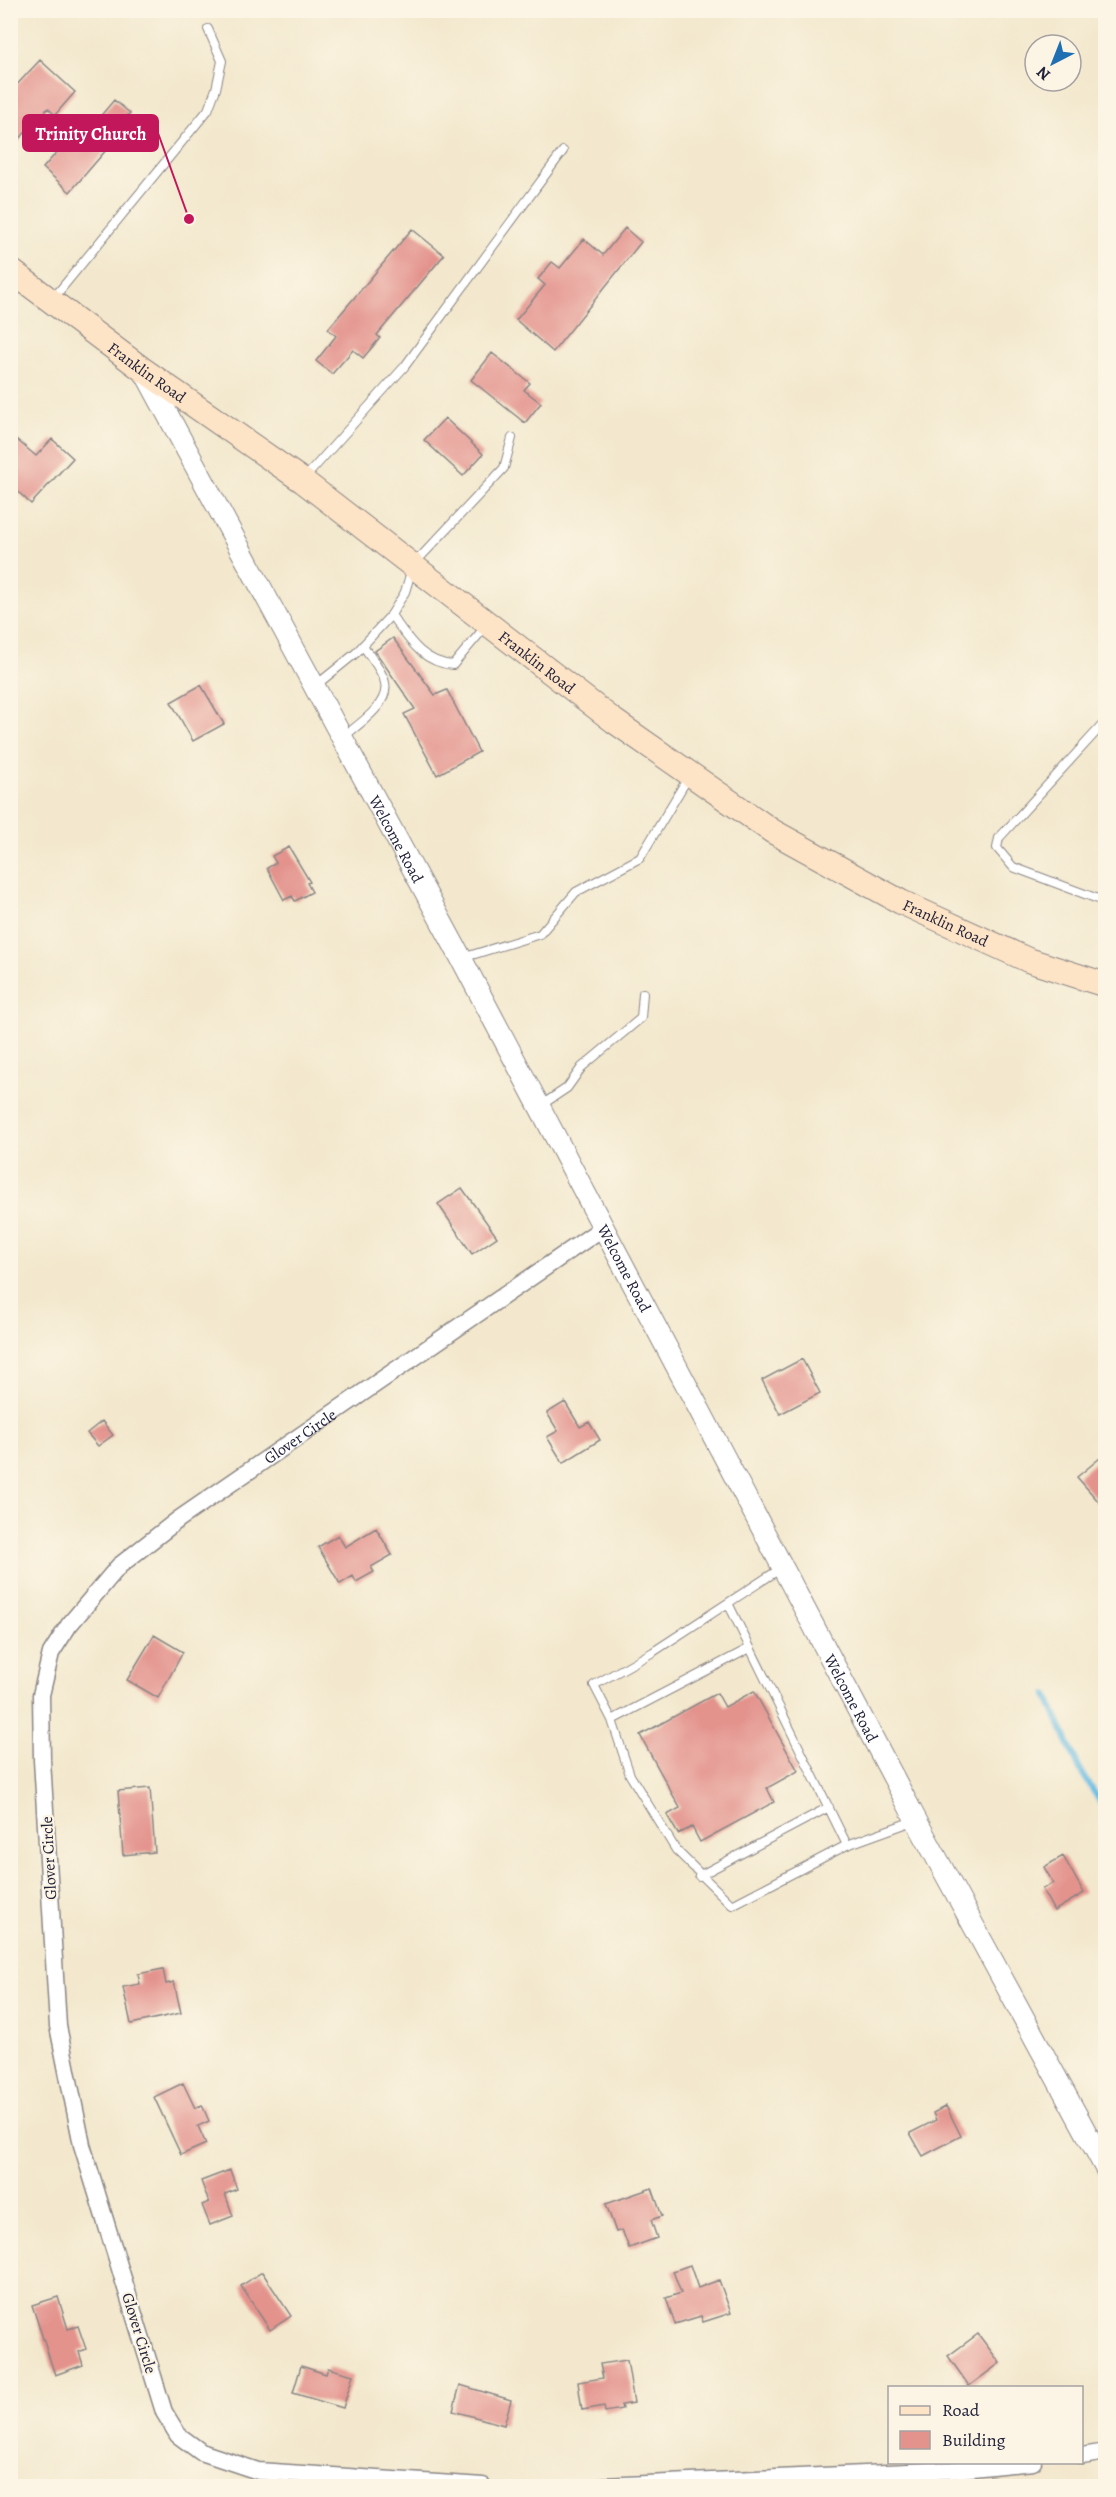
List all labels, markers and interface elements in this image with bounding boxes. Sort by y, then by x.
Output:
north arrow [1023,33,1083,93]
text: N [1032,61,1055,85]
callout: Trinity Church [23,115,158,151]
text: Trinity Church [36,122,147,146]
street label: Franklin Road [103,337,191,409]
street label: Franklin Road [494,626,580,700]
street label: Welcome Road [363,791,429,887]
street label: Franklin Road [899,894,992,953]
street label: Welcome Road [591,1220,656,1317]
street label: Glover Circle [260,1404,341,1469]
street label: Welcome Road [818,1650,883,1746]
street label: Glover Circle [36,1816,62,1900]
street label: Glover Circle [116,2290,162,2376]
legend [888,2386,1083,2464]
text: Road [942,2398,980,2422]
text: Building [942,2428,1006,2452]

